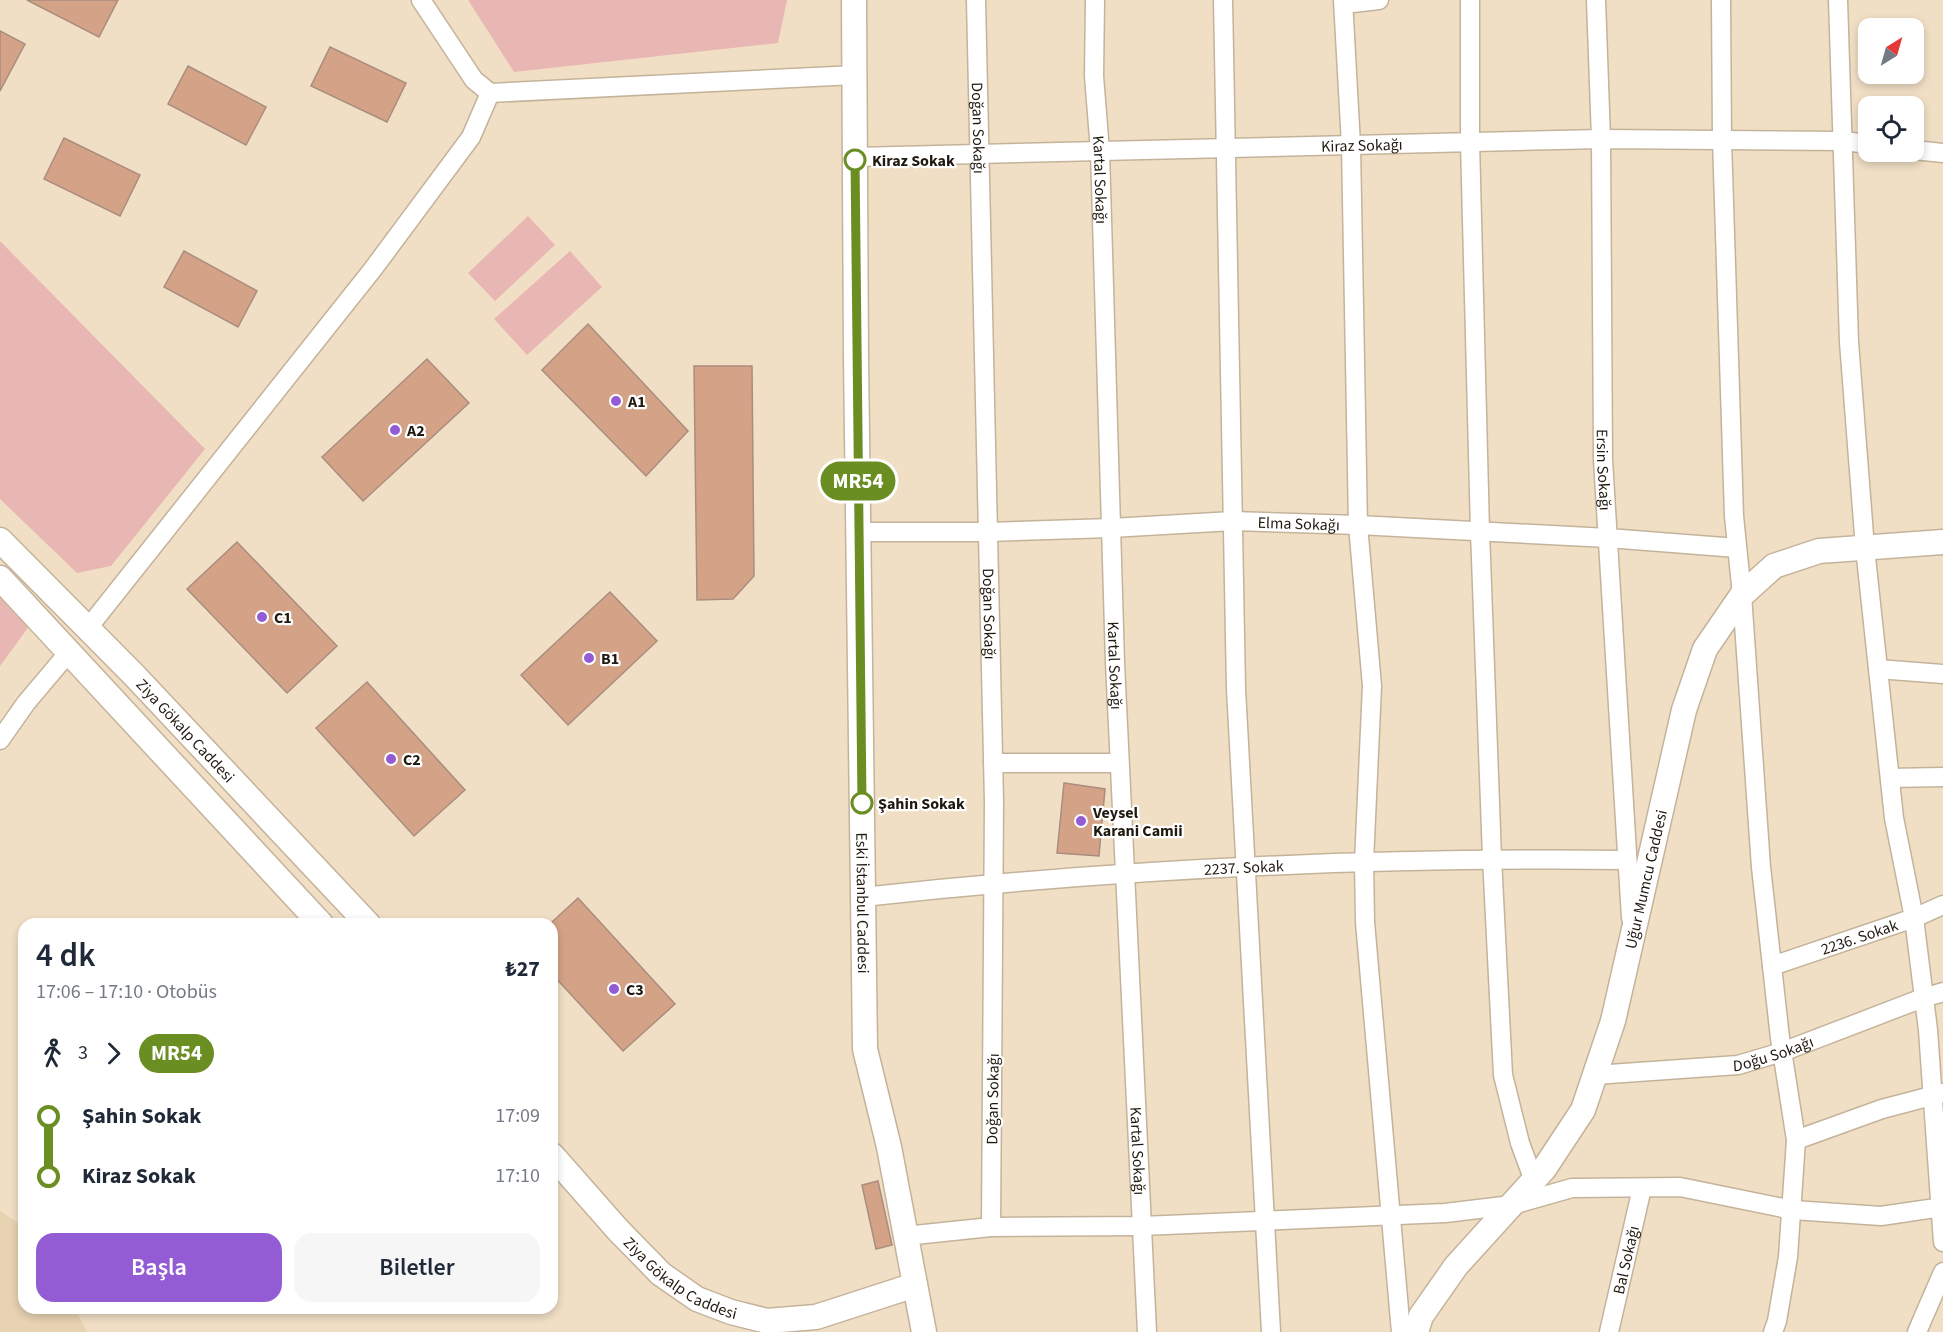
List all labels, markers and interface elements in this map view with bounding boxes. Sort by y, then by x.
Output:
north arrow [1858,18,1924,84]
map controls [1858,18,1924,162]
street label: Doğan Sokağı [966,82,990,174]
button: locate [1858,96,1924,162]
street label: Kiraz Sokağı [1321,134,1403,158]
street label: Kartal Sokağı [1087,135,1112,224]
marker: Kiraz Sokak [844,149,866,171]
place label: Kiraz Sokak [872,150,955,172]
place label: A1 [627,391,646,413]
marker: A1 [609,394,623,408]
place label: A2 [406,420,425,442]
marker: A2 [388,423,402,437]
street label: Ersin Sokağı [1591,429,1616,511]
line badge: MR54 [816,462,900,500]
text: MR54 [832,466,884,496]
street label: Elma Sokağı [1257,512,1340,536]
street label: Doğan Sokağı [977,568,1001,660]
place label: C1 [274,607,292,629]
marker: C1 [255,610,269,624]
street label: Kartal Sokağı [1102,621,1127,710]
place label: B1 [601,648,619,670]
marker: B1 [582,651,596,665]
street label: Ziya Gökalp Caddesi [131,674,239,788]
place label: C2 [403,749,421,771]
marker: C2 [384,752,398,766]
marker: Şahin Sokak [851,792,873,814]
place label: Şahin Sokak [878,793,965,815]
place label: Veysel Karani Camii [1092,802,1183,842]
street label: Uğur Mumcu Caddesi [1620,808,1673,951]
marker: Veysel Karani Camii [1074,814,1088,828]
street label: Eski İstanbul Caddesi [850,832,874,974]
street label: 2237. Sokak [1203,855,1284,881]
street label: 2236. Sokak [1818,914,1901,961]
text: 4 dk [36,932,95,979]
text: ₺27 [505,953,540,985]
text: 17:06 – 17:10 · Otobüs [36,978,217,1006]
place label: C3 [626,979,644,1001]
marker: C3 [607,982,621,996]
street label: Doğu Sokağı [1732,1031,1817,1077]
icon: walk [36,1037,69,1070]
icon: forward [97,1037,130,1070]
text: MR54 [151,1038,202,1068]
text: 3 [78,1039,88,1067]
street label: Doğan Sokağı [981,1053,1005,1145]
text: Şahin Sokak [82,1100,201,1132]
text: 17:09 [495,1102,540,1130]
street label: Kartal Sokağı [1124,1106,1150,1196]
text: Kiraz Sokak [82,1160,196,1192]
text: 17:10 [495,1162,540,1190]
street label: Bal Sokağı [1608,1224,1645,1297]
street label: Ziya Gökalp Caddesi [618,1232,739,1325]
button: Başla [36,1233,282,1302]
button: Biletler [294,1233,540,1302]

